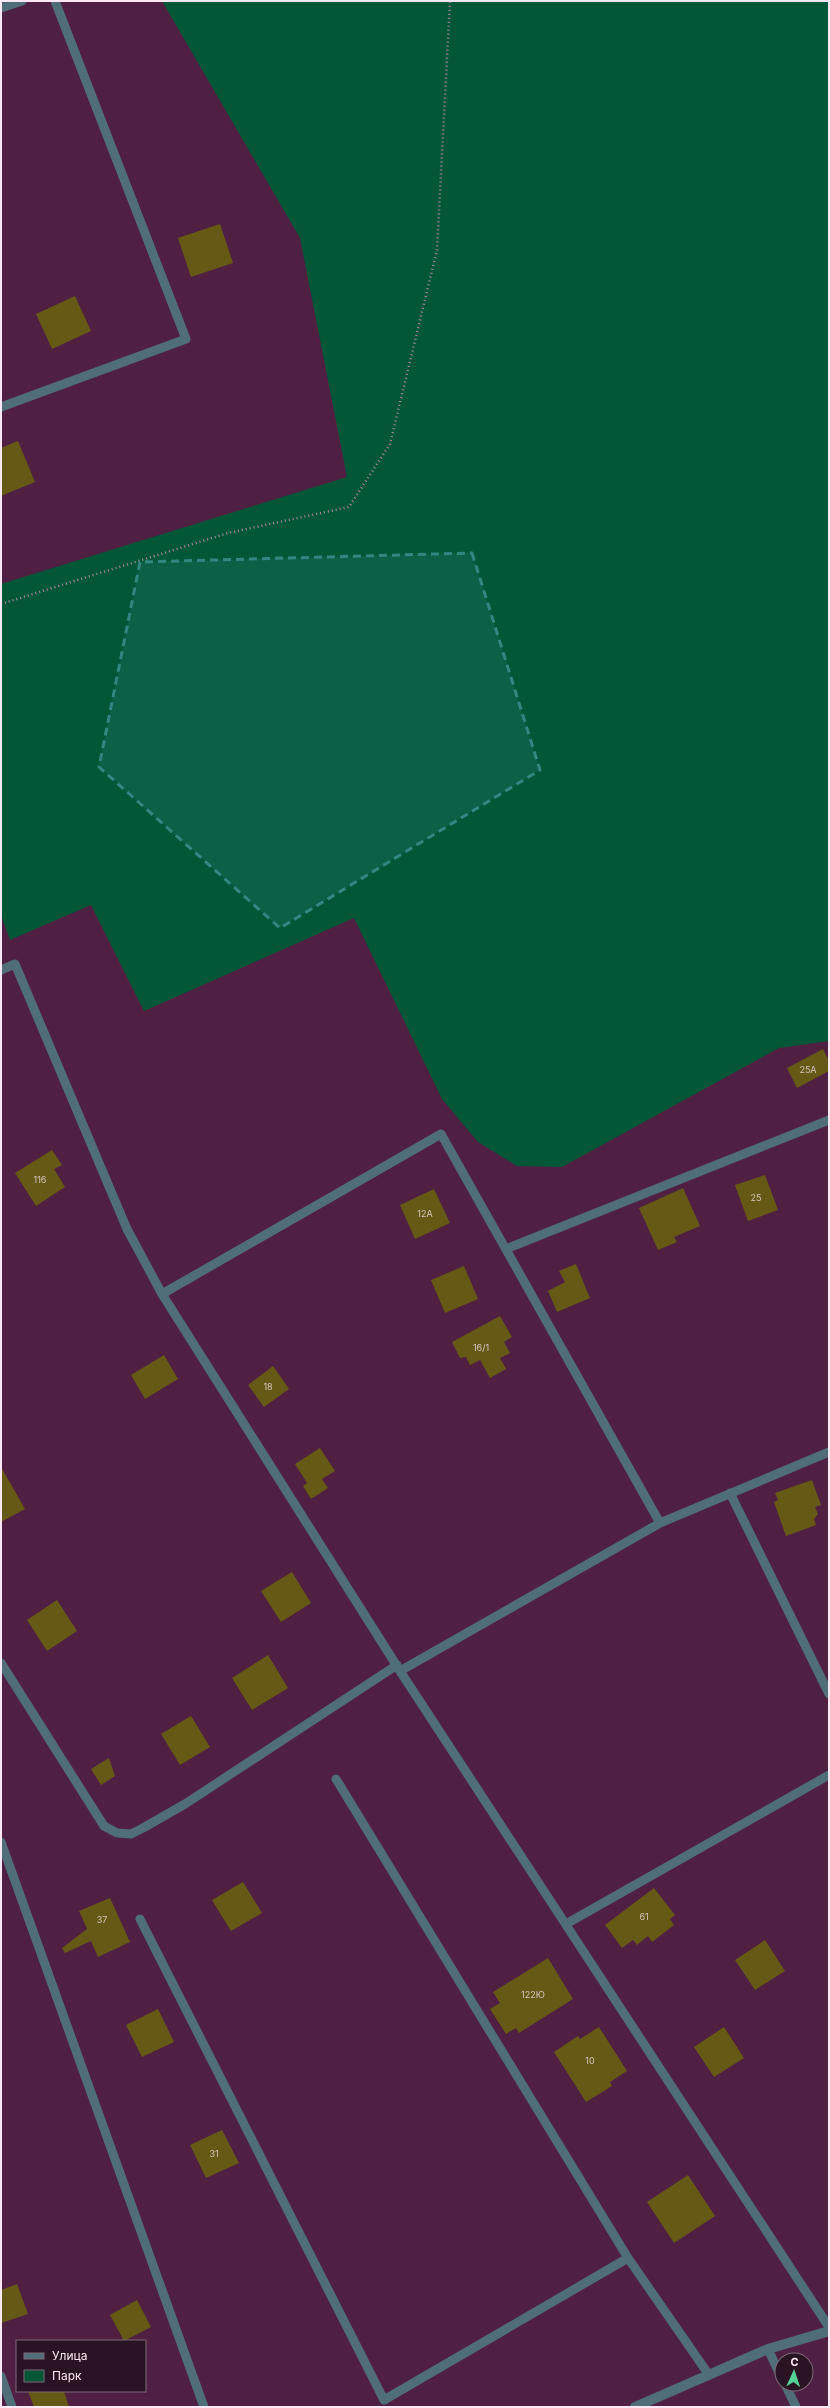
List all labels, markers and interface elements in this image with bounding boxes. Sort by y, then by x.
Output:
house number: 25А [799,1064,817,1075]
house number: 116 [34,1174,47,1185]
house number: 25 [751,1192,761,1203]
house number: 12А [417,1208,433,1219]
house number: 16/1 [473,1342,489,1353]
house number: 18 [263,1381,273,1392]
house number: 61 [639,1911,649,1922]
house number: 37 [97,1914,107,1925]
house number: 122Ю [521,1989,545,2000]
house number: 10 [585,2055,595,2066]
house number: 31 [209,2148,219,2159]
legend [16,2340,146,2392]
text: Улица [52,2348,87,2363]
north arrow [774,2352,814,2392]
text: С [790,2355,799,2369]
text: Парк [52,2368,82,2383]

